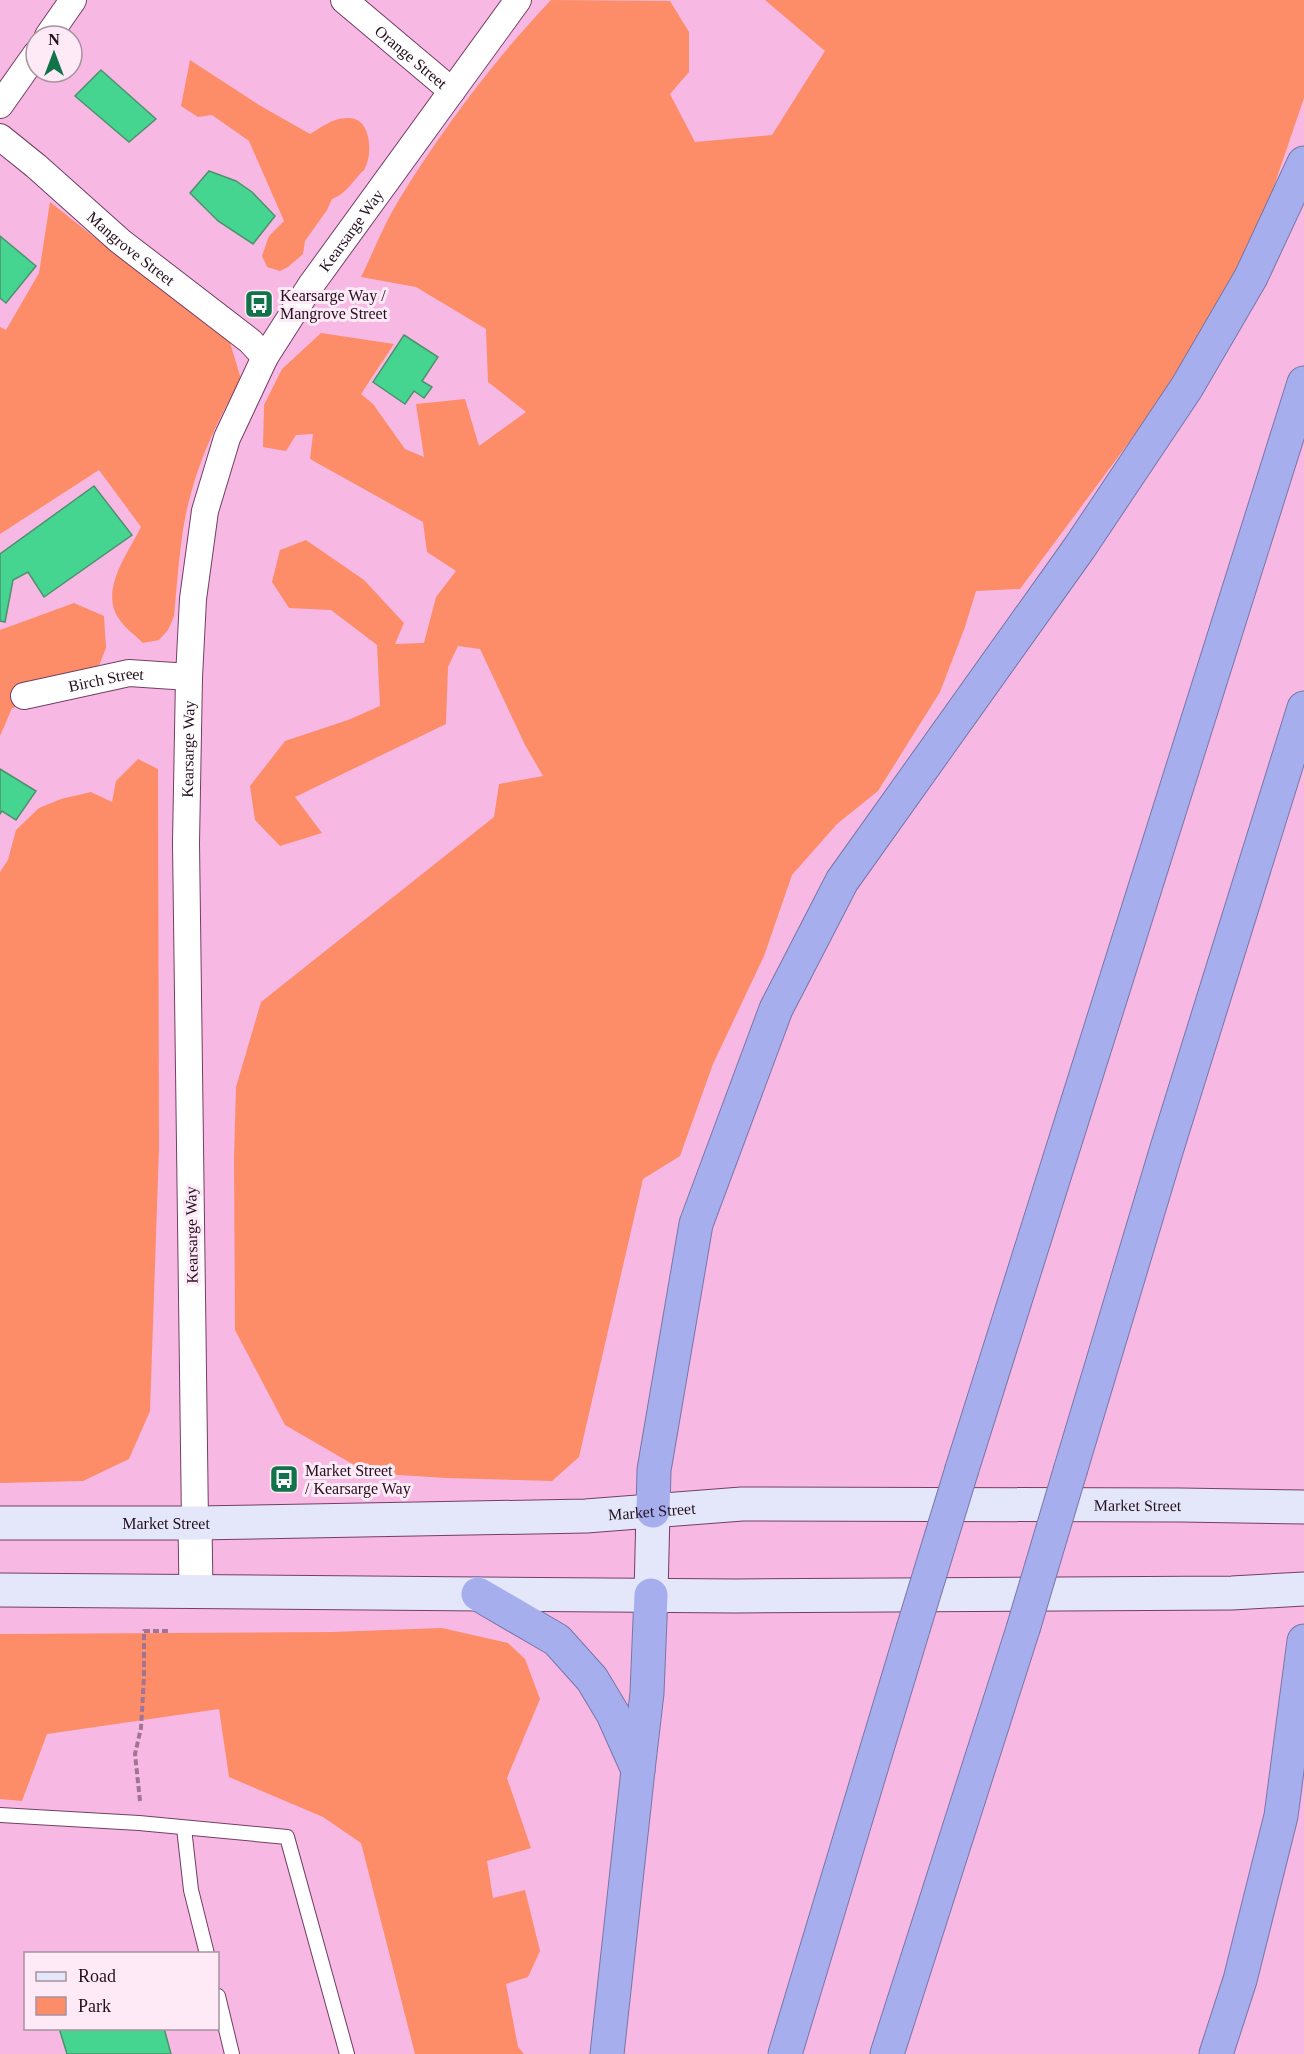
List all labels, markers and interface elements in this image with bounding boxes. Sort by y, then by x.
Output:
street label: Orange Street [372,22,451,92]
north arrow [24,24,84,84]
text: N [48,31,60,48]
street label: Kearsarge Way [316,186,388,275]
street label: Mangrove Street [84,208,178,289]
place label: Kearsarge Way / Mangrove Street [280,287,388,323]
bus stop icon: Kearsarge Way / Mangrove Street [243,288,275,320]
street label: Birch Street [67,664,145,695]
street label: Kearsarge Way [179,700,199,798]
street label: Kearsarge Way [182,1186,202,1284]
place label: Market Street / Kearsarge Way [305,1462,411,1498]
bus stop icon: Market Street / Kearsarge Way [268,1463,300,1495]
street label: Market Street [1094,1497,1182,1514]
street label: Market Street [607,1500,697,1523]
street label: Market Street [122,1515,211,1532]
legend [24,1952,219,2030]
text: Road [78,1966,116,1986]
text: Park [78,1996,111,2016]

